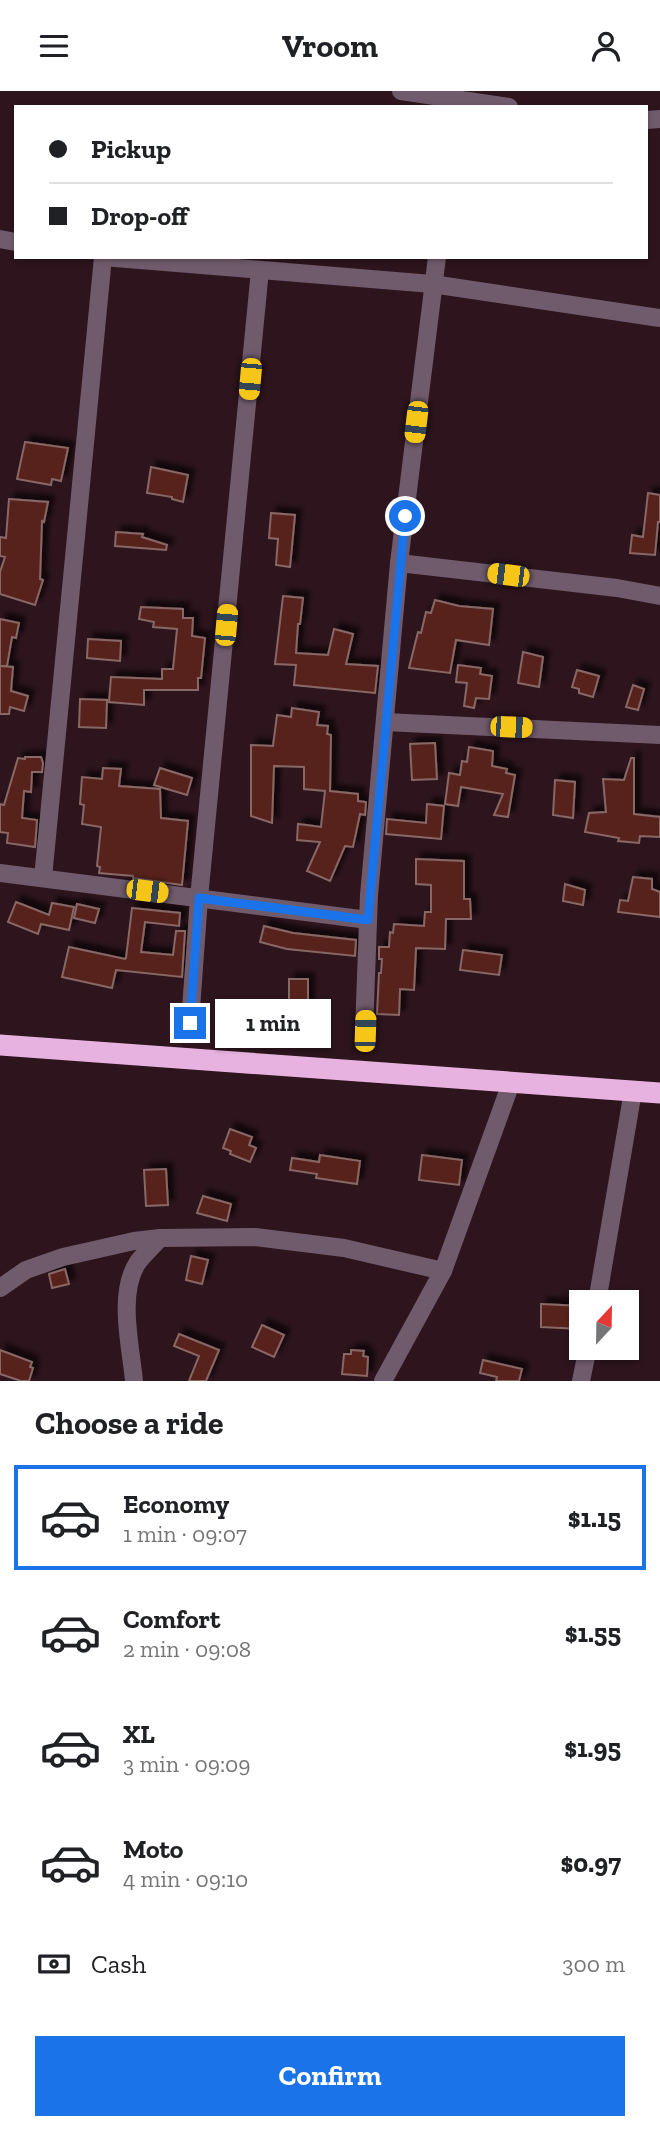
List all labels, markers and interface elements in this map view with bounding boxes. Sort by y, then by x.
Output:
icon: menu [35,27,73,65]
text: Vroom [282,27,378,65]
icon: person [587,27,625,65]
text: Pickup [91,133,171,165]
text: Drop-off [91,200,188,232]
car [238,357,263,401]
car [404,400,429,444]
route start [389,500,421,532]
car [486,562,531,588]
car [214,603,239,647]
car [490,716,533,738]
car [125,878,170,904]
callout: 1 min [214,999,330,1047]
route end [174,1007,206,1039]
text: 1 min [246,1009,300,1037]
car [354,1010,377,1052]
north arrow [569,1290,639,1360]
map controls [569,1290,639,1360]
text: Choose a ride [35,1404,223,1442]
icon: car [39,1486,102,1549]
text: Economy [123,1488,229,1520]
text: $1.15 [568,1502,621,1534]
text: 1 min · 09:07 [123,1520,247,1548]
icon: car [39,1601,102,1664]
text: Comfort [123,1603,220,1635]
text: $1.55 [565,1617,621,1649]
text: 2 min · 09:08 [123,1635,251,1663]
icon: car [39,1716,102,1779]
text: XL [123,1718,155,1750]
text: $1.95 [564,1732,621,1764]
text: 3 min · 09:09 [123,1750,251,1778]
icon: car [39,1831,102,1894]
text: Moto [123,1833,183,1865]
text: $0.97 [561,1847,621,1879]
text: 4 min · 09:10 [123,1865,248,1893]
icon: cash [35,1945,73,1983]
text: Cash [91,1948,146,1980]
text: 300 m [562,1950,625,1978]
button: Confirm [35,2036,625,2116]

